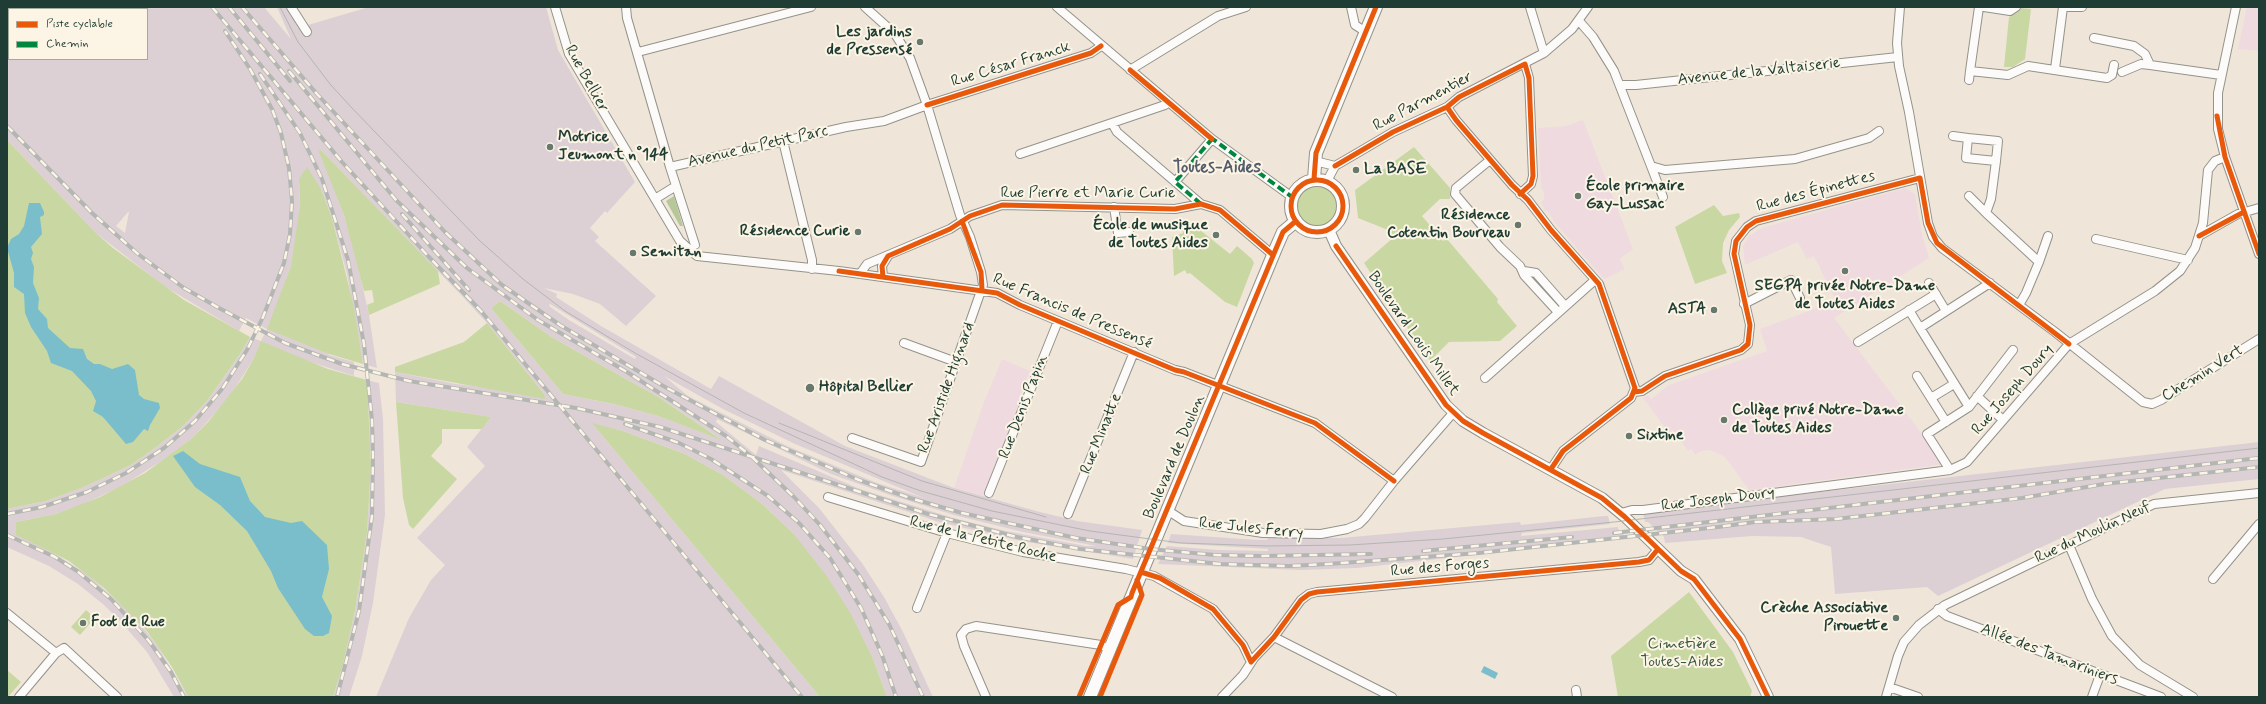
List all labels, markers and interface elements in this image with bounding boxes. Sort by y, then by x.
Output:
legend [8,8,148,60]
text: Piste cyclable [46,16,113,32]
place label: Les jardins de Pressensé [826,23,912,61]
text: Chemin [46,36,89,52]
marker: Les jardins de Pressensé [915,37,925,47]
street label: Rue César Franck [949,38,1073,92]
street label: Rue Bellier [560,42,612,116]
street label: Avenue de la Valtaiserie [1677,54,1841,90]
street label: Rue Parmentier [1370,68,1476,136]
street label: Avenue du Petit Parc [686,122,830,172]
place label: Motrice Jeumont n°144 [558,128,668,166]
marker: Motrice Jeumont n°144 [545,142,555,152]
district label: Toutes-Aides [1173,158,1261,178]
place label: La BASE [1364,160,1427,180]
marker: La BASE [1351,165,1361,175]
street label: Rue des Épinettes [1755,167,1877,217]
place label: École primaire Gay-Lussac [1586,177,1685,215]
street label: Rue Pierre et Marie Curie [1000,184,1176,204]
marker: École primaire Gay-Lussac [1573,191,1583,201]
place label: Résidence Cotentin Bourveau [1387,206,1510,244]
place label: École de musique de Toutes Aides [1093,216,1208,254]
marker: Résidence Cotentin Bourveau [1513,220,1523,230]
place label: Résidence Curie [740,222,850,242]
marker: Résidence Curie [853,227,863,237]
marker: École de musique de Toutes Aides [1211,230,1221,240]
place label: Semitan [641,243,702,263]
marker: Semitan [628,248,638,258]
marker: SEGPA privée Notre-Dame de Toutes Aides [1840,266,1850,276]
street label: Boulevard Louis Millet [1363,268,1463,400]
street label: Rue Francis de Pressensé [990,270,1154,354]
place label: SEGPA privée Notre-Dame de Toutes Aides [1755,277,1935,315]
place label: ASTA [1668,300,1706,320]
marker: ASTA [1709,305,1719,315]
street label: Rue Aristide Hignard [914,320,980,456]
street label: Rue Joseph Doury [1968,341,2058,439]
street label: Chemin Vert [2159,341,2247,407]
street label: Rue Denis Papin [995,352,1053,462]
place label: Hôpital Bellier [819,378,913,398]
marker: Hôpital Bellier [804,382,816,394]
street label: Rue Minatte [1077,391,1127,477]
street label: Boulevard de Doulon [1140,392,1210,522]
place label: Collège privé Notre-Dame de Toutes Aides [1732,401,1904,439]
marker: Collège privé Notre-Dame de Toutes Aides [1719,415,1729,425]
place label: Sixtine [1637,426,1684,446]
marker: Sixtine [1624,431,1634,441]
street label: Rue Joseph Doury [1660,484,1776,516]
street label: Rue du Moulin Neuf [2032,498,2154,568]
street label: Rue de la Petite Roche [907,512,1059,568]
street label: Rue Jules Ferry [1198,514,1304,544]
street label: Rue des Forges [1390,554,1490,582]
place label: Crèche Associative Pirouette [1760,599,1888,637]
place label: Foot de Rue [91,613,165,633]
marker: Crèche Associative Pirouette [1891,613,1901,623]
marker: Foot de Rue [78,618,88,628]
street label: Allée des Tamariniers [1978,620,2120,690]
park label: Cimetière Toutes-Aides [1641,635,1723,673]

